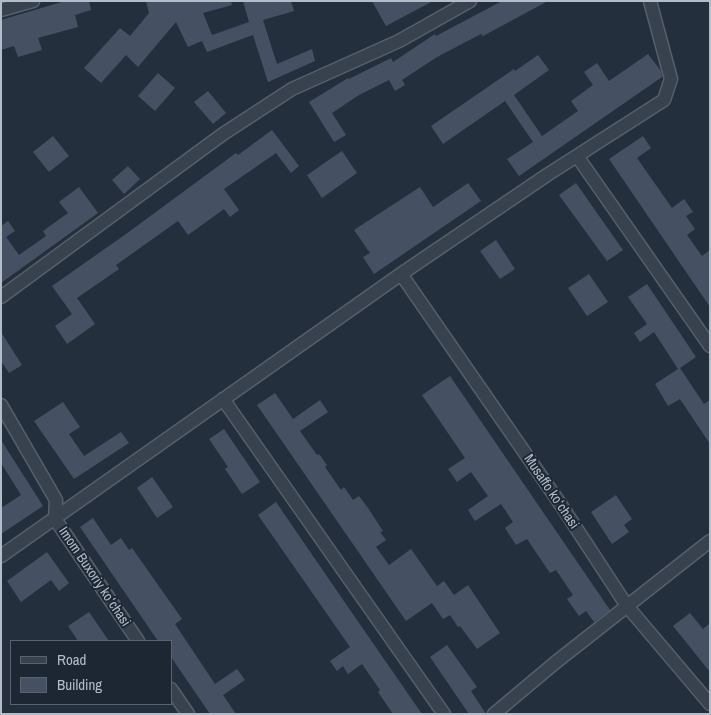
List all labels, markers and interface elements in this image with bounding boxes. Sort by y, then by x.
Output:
street label: Musaffo koʻchasi [520,451,582,533]
street label: Imom Buxoriy koʻchasi [54,524,134,630]
legend [10,640,172,705]
text: Road [57,649,86,670]
text: Building [57,674,102,695]

